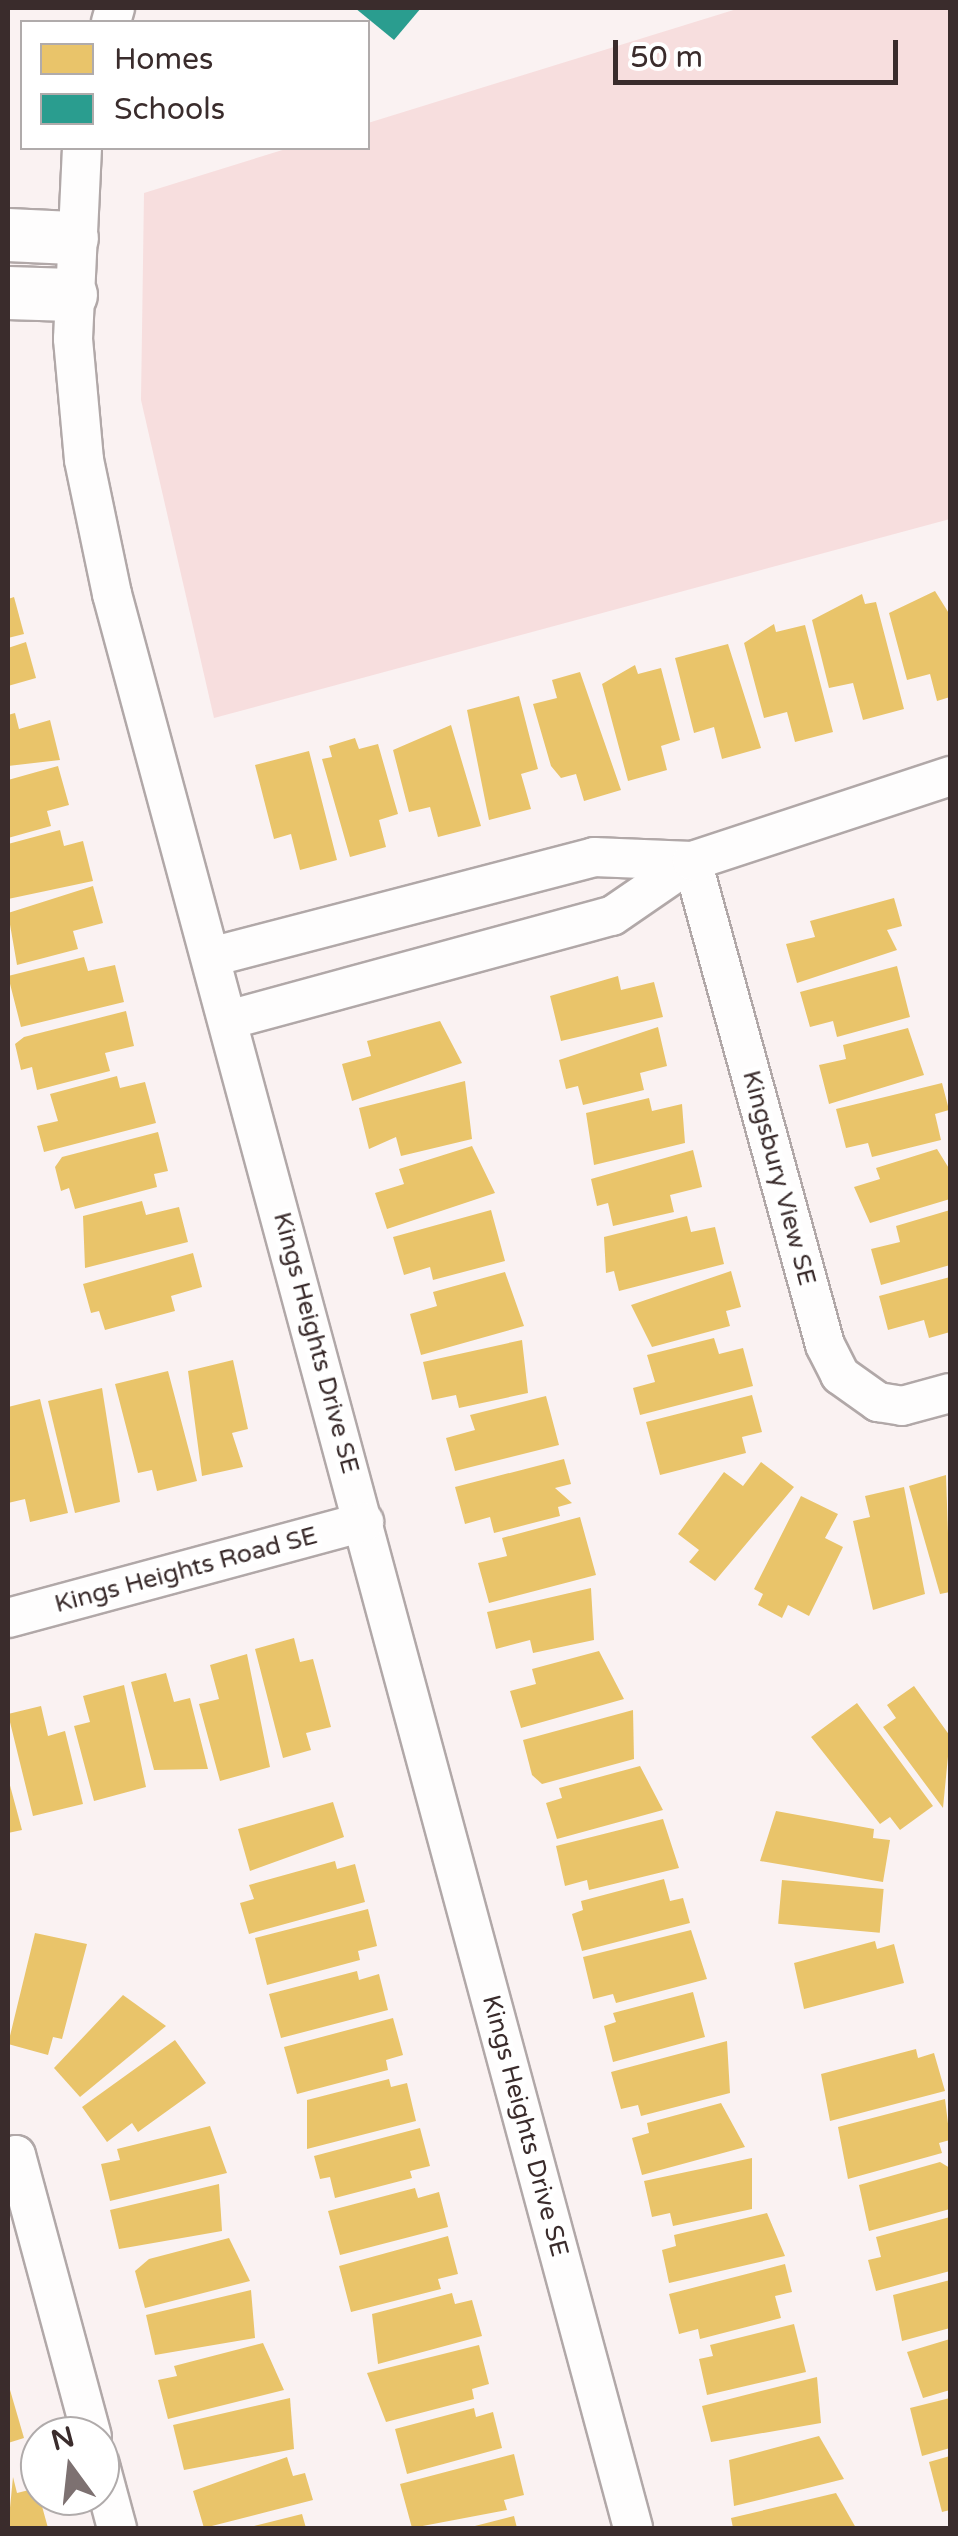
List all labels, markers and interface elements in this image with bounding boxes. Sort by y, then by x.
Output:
legend [20,20,370,150]
scale bar [618,20,903,82]
text: 50 m [630,39,703,76]
text: Homes [114,41,213,78]
text: Schools [114,91,225,128]
street label: Kingsbury View SE [736,1067,822,1289]
street label: Kings Heights Drive SE [267,1209,365,1477]
street label: Kings Heights Road SE [51,1520,321,1620]
street label: Kings Heights Drive SE [476,1992,574,2260]
north arrow [20,2416,120,2516]
text: N [47,2420,78,2458]

